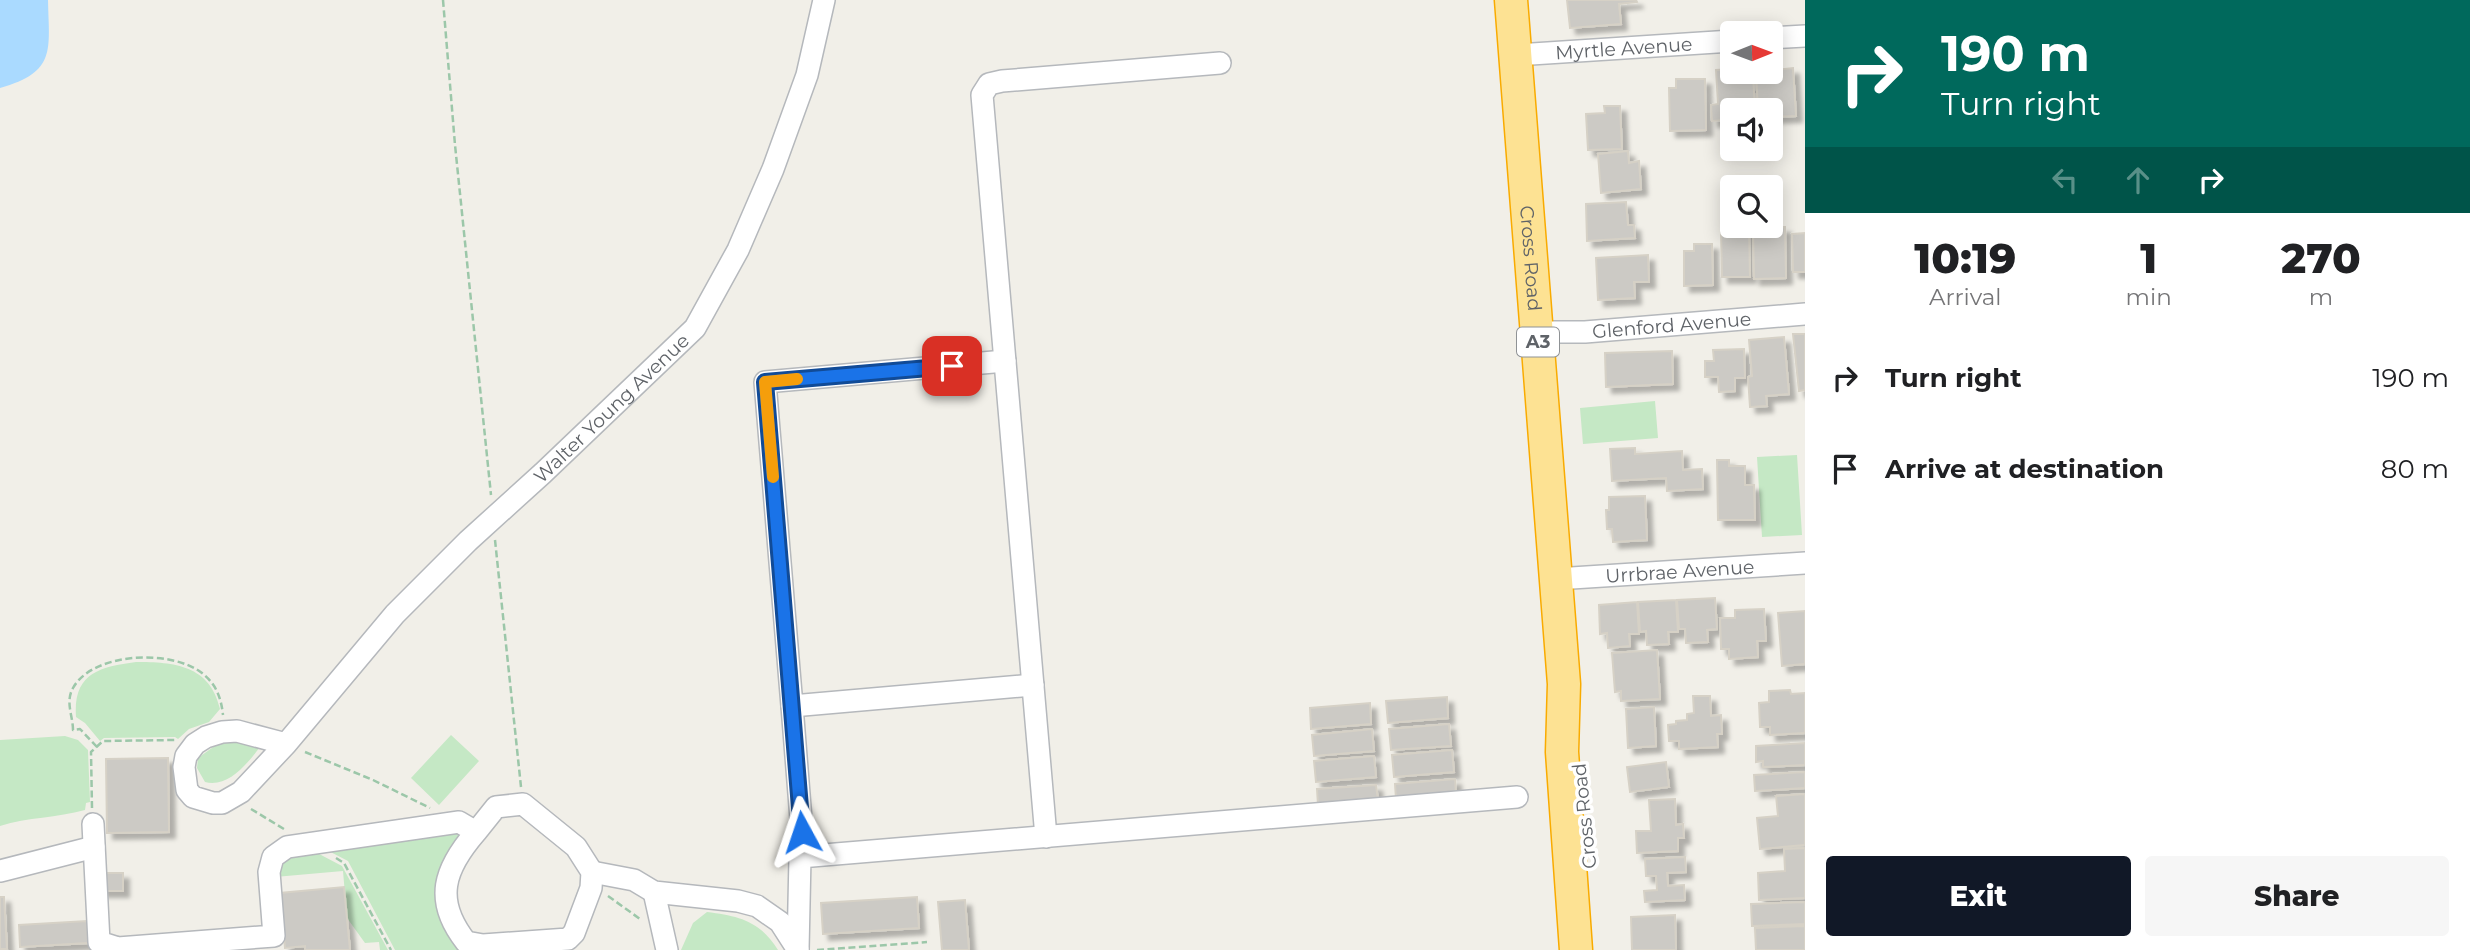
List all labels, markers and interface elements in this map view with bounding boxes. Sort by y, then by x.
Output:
north arrow [1720,21,1783,84]
map controls [1720,21,1783,238]
text: 190 m [1941,24,2090,83]
icon: right [1826,28,1917,119]
street label: Myrtle Avenue [1554,33,1693,64]
text: Turn right [1941,84,2101,123]
button: sound [1720,98,1783,161]
icon: left [2046,161,2084,199]
icon: ahead [2119,161,2157,199]
icon: right [2192,161,2230,199]
button: search [1720,175,1783,238]
street label: Cross Road [1515,205,1546,312]
text: 10:19 [1914,232,2016,284]
text: 1 [2140,232,2157,284]
text: 270 [2281,232,2361,284]
text: Arrival [1929,283,2002,311]
text: min [2126,283,2172,311]
text: m [2309,283,2333,311]
street label: Glenford Avenue [1591,307,1752,343]
road number: A3 [1517,328,1559,356]
street label: Walter Young Avenue [529,329,694,488]
pin [922,336,982,396]
icon: arrive [933,347,971,385]
icon: right [1826,359,1864,397]
text: Turn right [1885,362,2021,394]
text: 190 m [2372,362,2449,394]
icon: arrive [1826,450,1864,488]
text: Arrive at destination [1885,453,2164,485]
text: 80 m [2381,453,2449,485]
street label: Urrbrae Avenue [1605,555,1755,588]
street label: Cross Road [1568,762,1601,870]
position arrow [765,795,839,869]
button: Exit [1826,856,2131,936]
button: Share [2145,856,2449,936]

